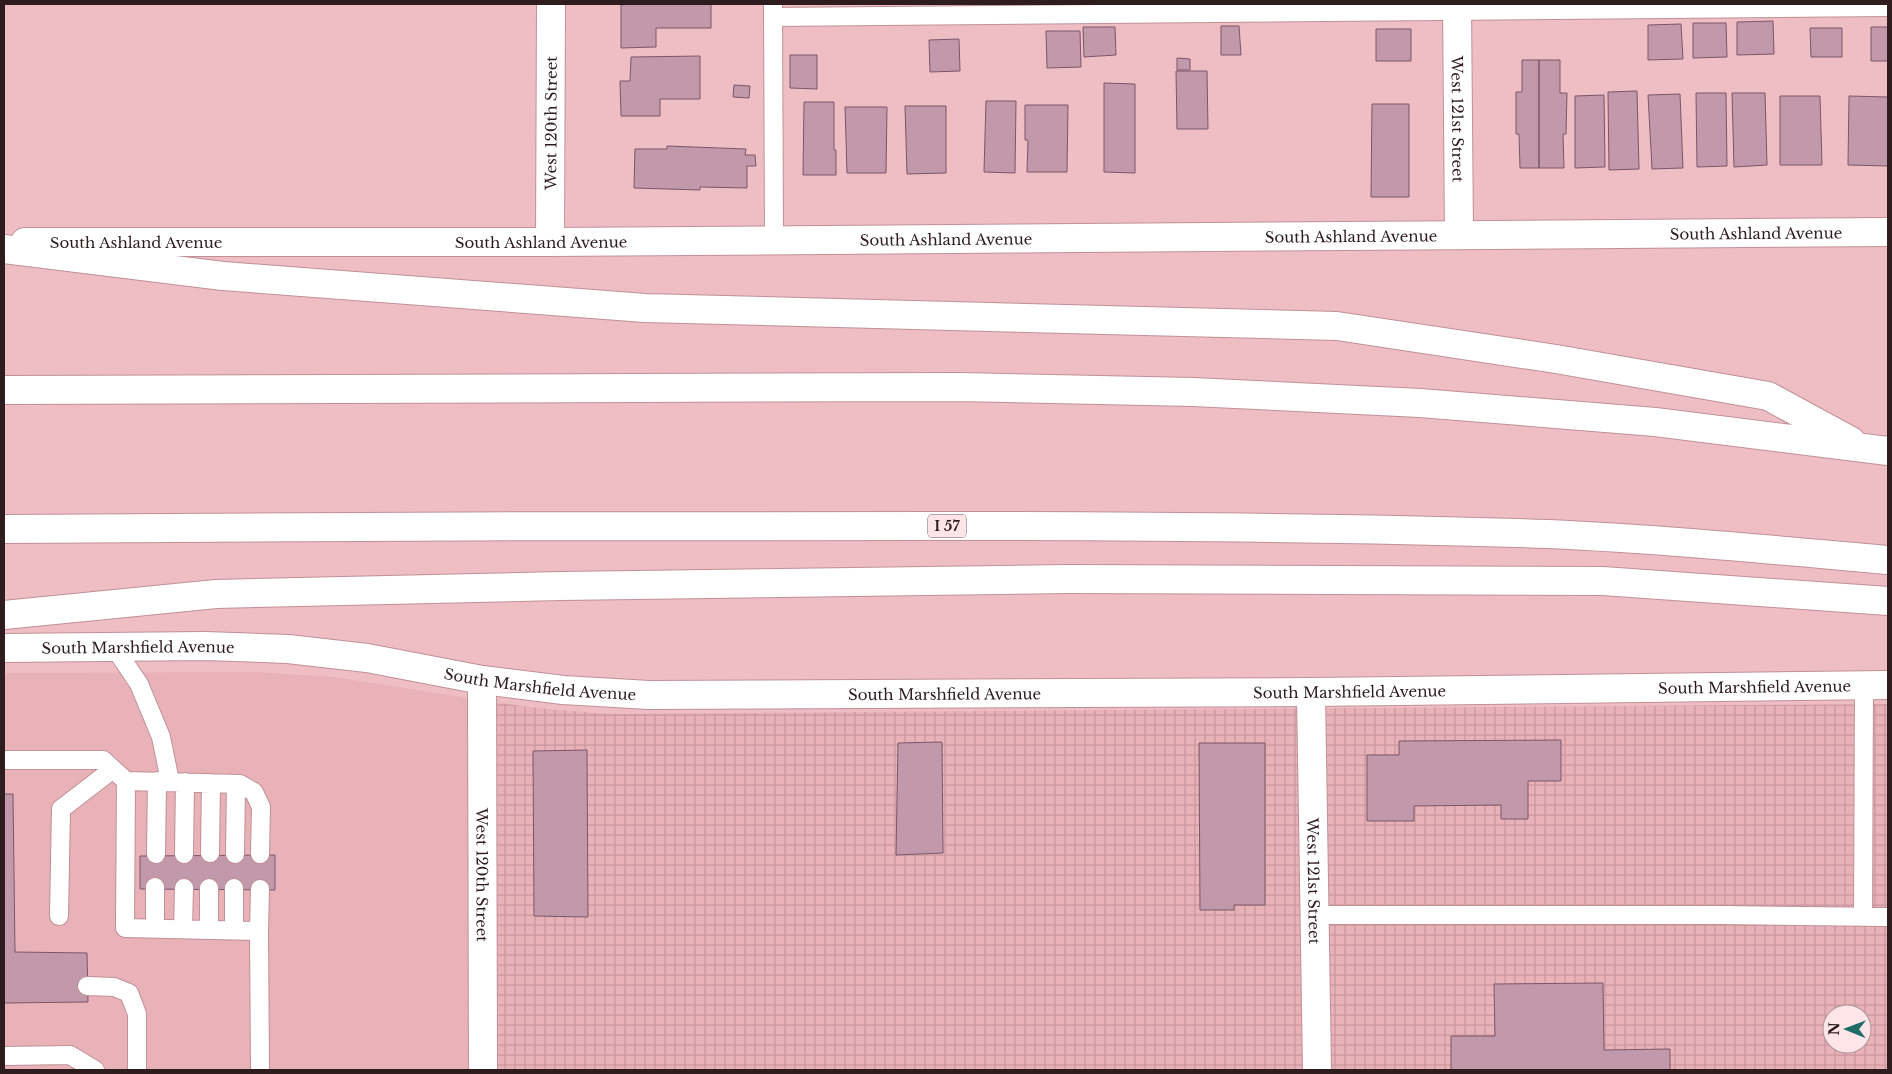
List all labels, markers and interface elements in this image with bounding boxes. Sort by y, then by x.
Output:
street label: West 121st Street [1448,55,1468,183]
street label: West 120th Street [541,56,560,191]
street label: South Ashland Avenue [1670,223,1842,243]
street label: South Ashland Avenue [1265,226,1437,246]
street label: South Ashland Avenue [860,229,1032,249]
street label: South Ashland Avenue [455,232,627,252]
street label: South Ashland Avenue [50,233,222,252]
road number: I 57 [928,514,966,538]
street label: South Marshfield Avenue [41,636,235,657]
street label: South Marshfield Avenue [443,663,637,704]
street label: South Marshfield Avenue [1658,676,1851,697]
street label: South Marshfield Avenue [1253,681,1446,702]
street label: South Marshfield Avenue [848,684,1041,704]
street label: West 120th Street [473,807,492,942]
street label: West 121st Street [1303,817,1325,945]
north arrow [1822,1004,1872,1054]
text: N [1825,1022,1843,1036]

